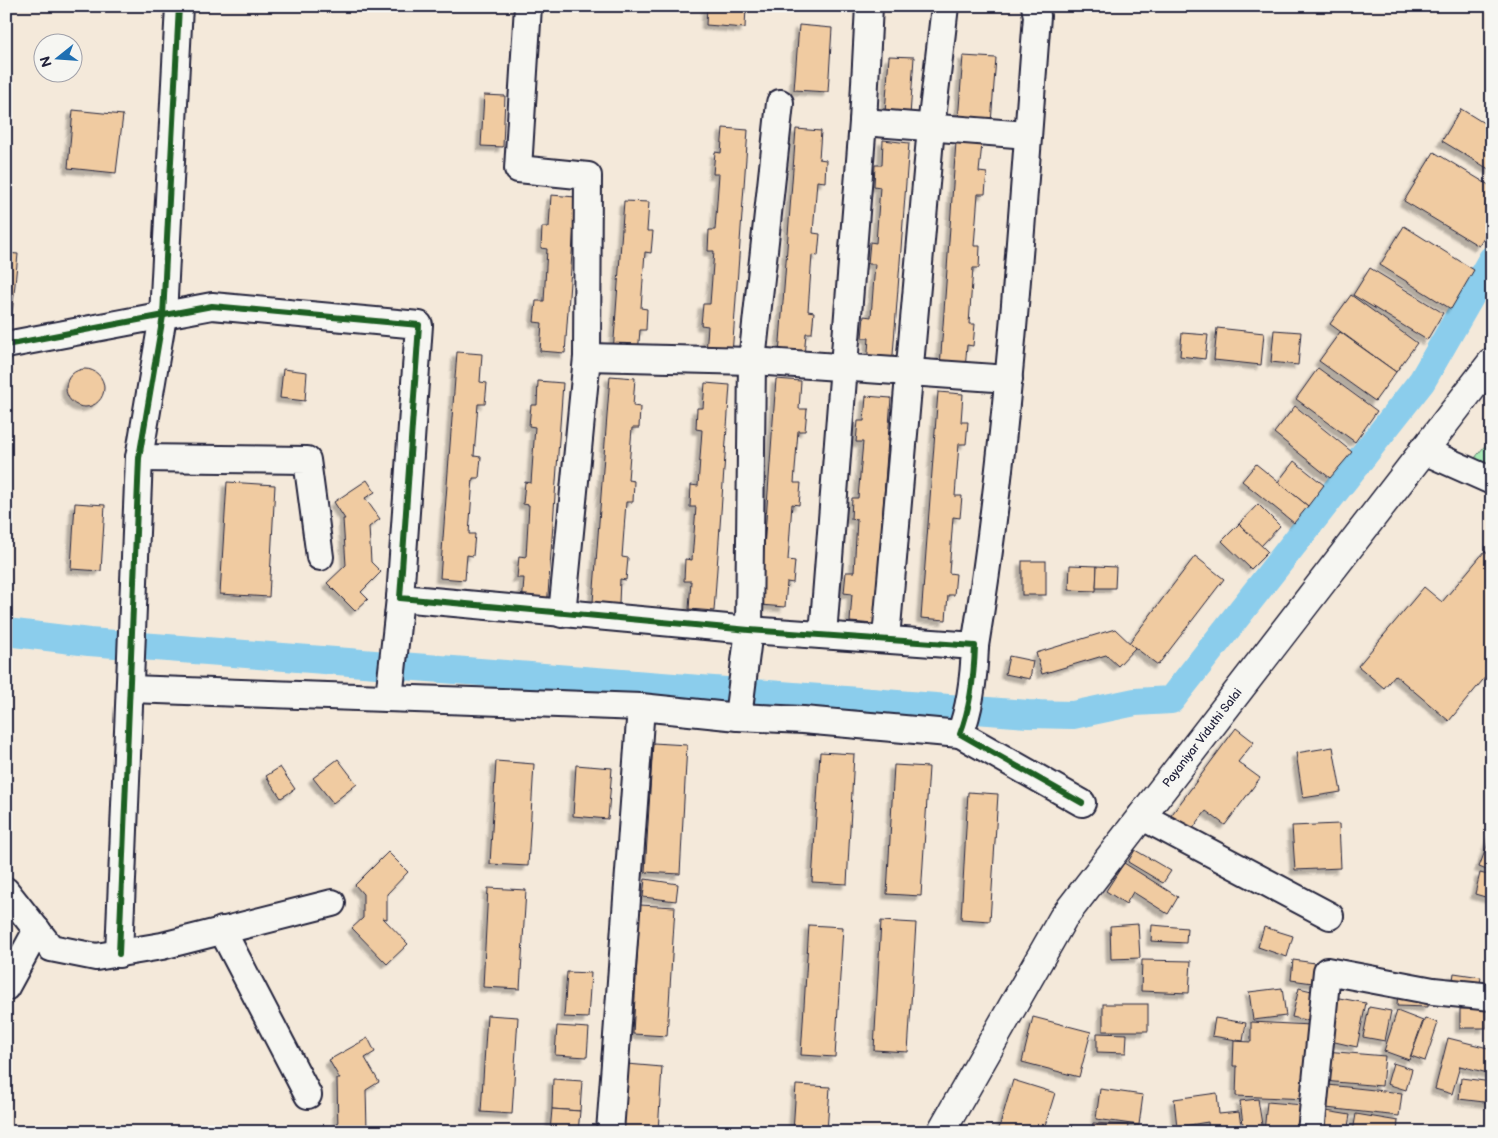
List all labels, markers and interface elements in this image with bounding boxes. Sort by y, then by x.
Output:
north arrow [32,32,82,82]
text: N [36,54,56,69]
street label: Payaniyar Viduthi Salai [1160,686,1245,790]

